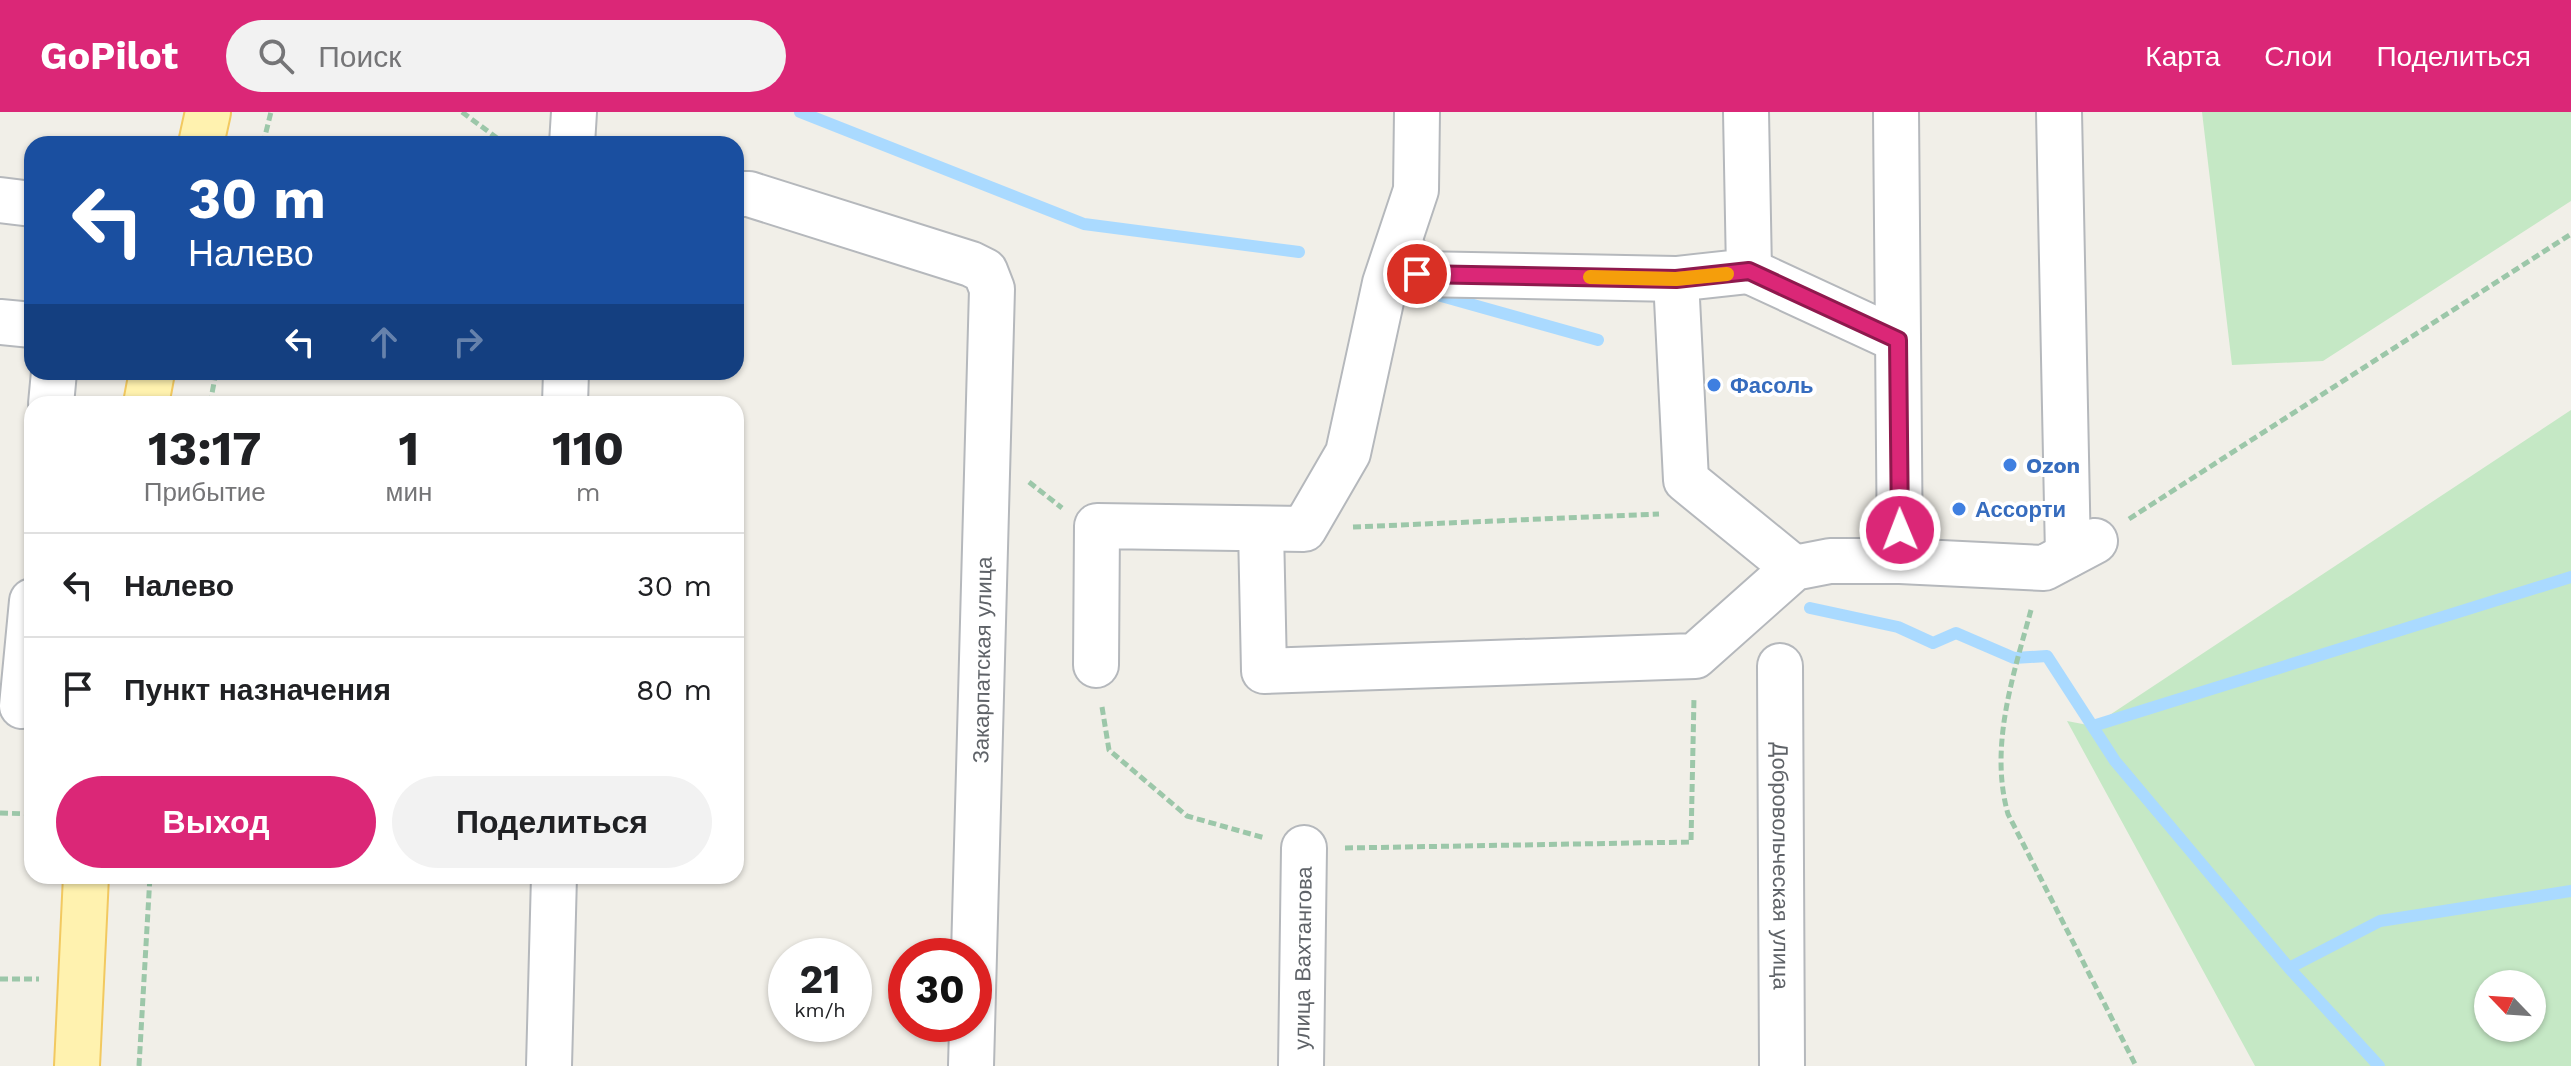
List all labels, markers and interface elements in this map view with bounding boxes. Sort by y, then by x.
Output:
search box [226,20,786,92]
text: GoPilot [40,34,178,78]
icon: search [254,34,298,78]
text: Поиск [318,39,401,74]
text: Карта [2145,40,2220,73]
text: Слои [2264,40,2332,73]
text: Поделиться [2376,40,2531,73]
text: 30 m [188,166,326,232]
icon: left [56,168,160,272]
text: Налево [188,233,314,275]
pin [1383,240,1451,308]
icon: arrive [1395,252,1439,296]
icon: left [278,320,322,364]
icon: ahead [362,320,406,364]
icon: right [446,320,490,364]
place label: Фасоль [1730,373,1814,398]
marker: Фасоль [1705,376,1723,394]
text: 13:17 [148,420,262,477]
text: 1 [399,420,419,477]
text: 110 [552,420,624,477]
place label: Ozon [2026,453,2080,478]
marker: Ozon [2001,456,2019,474]
text: Прибытие [144,477,266,507]
text: мин [386,477,432,507]
text: m [576,477,601,507]
position arrow [1858,488,1942,572]
place label: Ассорти [1975,497,2066,522]
marker: Ассорти [1950,500,1968,518]
street label: Закарпатская улица [968,556,997,764]
icon: left [56,563,100,607]
text: Налево [124,568,234,603]
text: 30 m [637,568,712,603]
icon: arrive [56,667,100,711]
text: Пункт назначения [124,672,391,707]
text: 80 m [636,672,712,707]
street label: Добровольческая улица [1767,742,1794,991]
button: Выход [56,776,376,868]
button: Поделиться [392,776,712,868]
street label: улица Вахтангова [1289,865,1317,1050]
speed limit sign: 30 [888,938,992,1042]
text: 21 [799,956,841,1003]
north arrow [2474,970,2546,1042]
map controls [2474,970,2546,1042]
text: km/h [794,998,846,1022]

